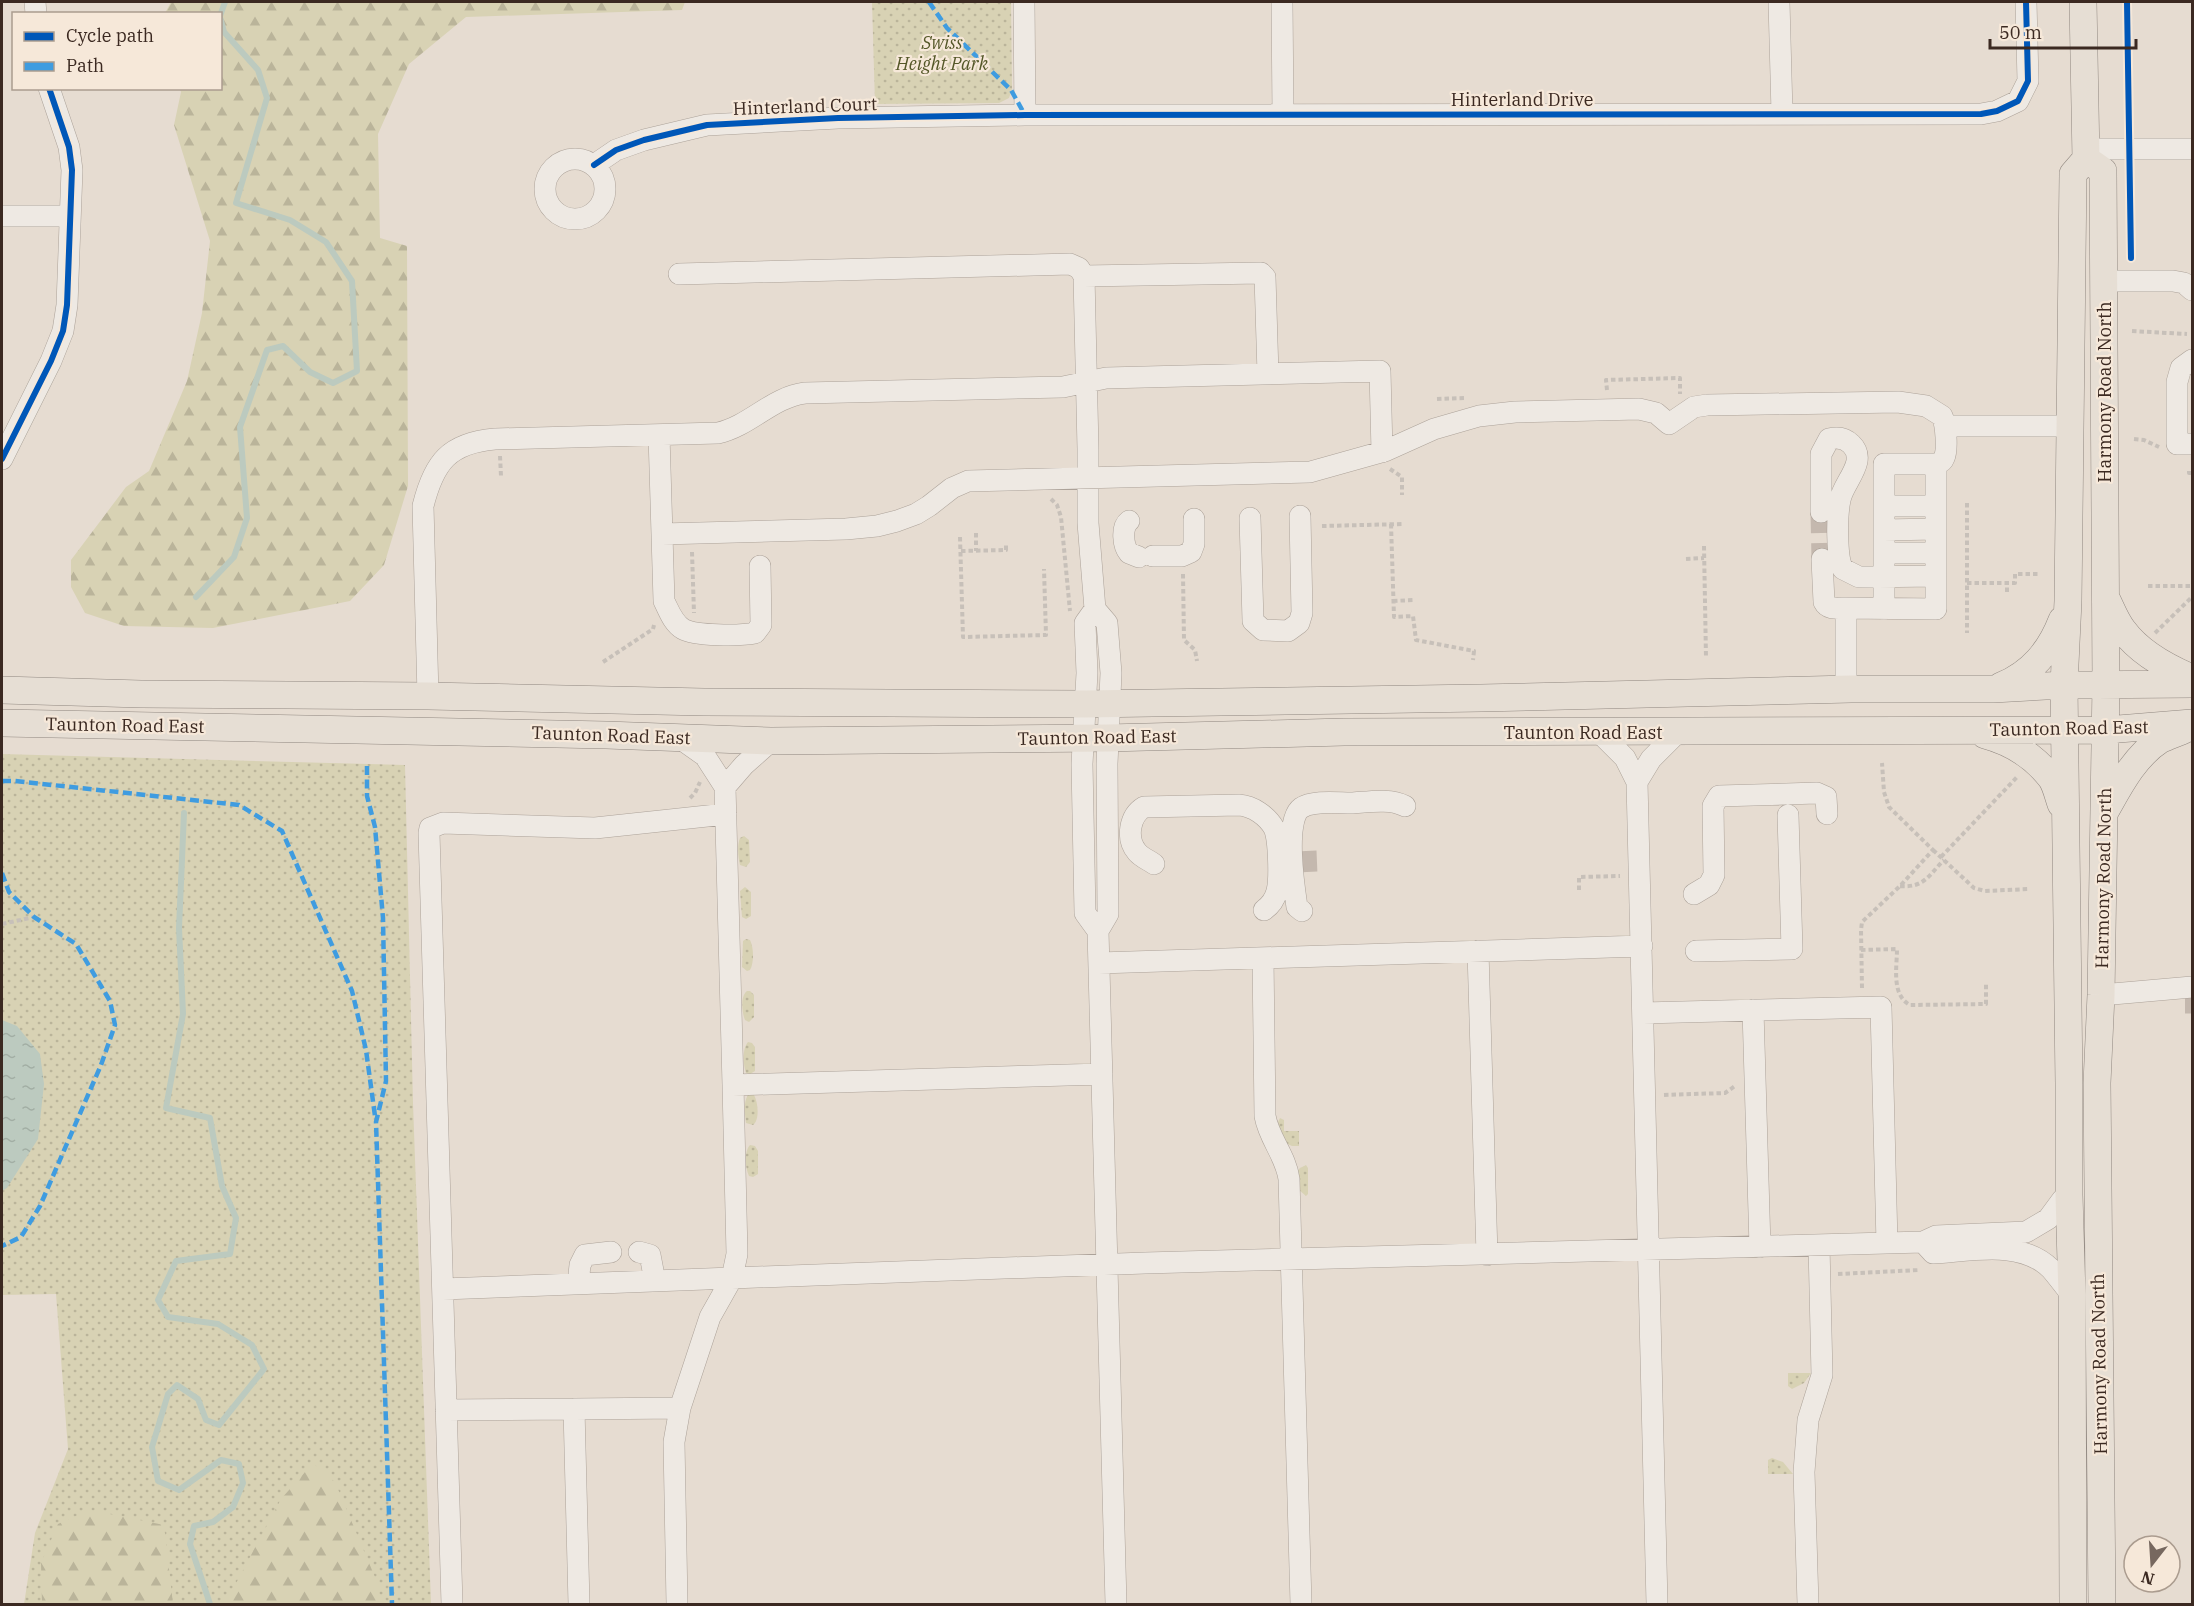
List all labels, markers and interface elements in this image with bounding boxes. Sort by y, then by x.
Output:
legend [12,12,222,90]
scale bar [1990,12,2136,50]
text: 50 m [1999,21,2042,44]
text: Cycle path [66,24,154,47]
park label: Swiss Height Park [895,31,989,75]
text: Path [66,54,104,77]
street label: Hinterland Drive [1451,88,1593,111]
street label: Hinterland Court [732,92,878,120]
street label: Harmony Road North [2093,301,2116,483]
street label: Taunton Road East [45,712,205,738]
street label: Taunton Road East [1989,715,2149,741]
street label: Taunton Road East [531,721,691,749]
street label: Taunton Road East [1503,721,1663,744]
street label: Taunton Road East [1017,724,1177,750]
street label: Harmony Road North [2090,787,2116,969]
street label: Harmony Road North [2086,1273,2112,1455]
north arrow [2122,1534,2182,1594]
text: N [2139,1567,2157,1590]

